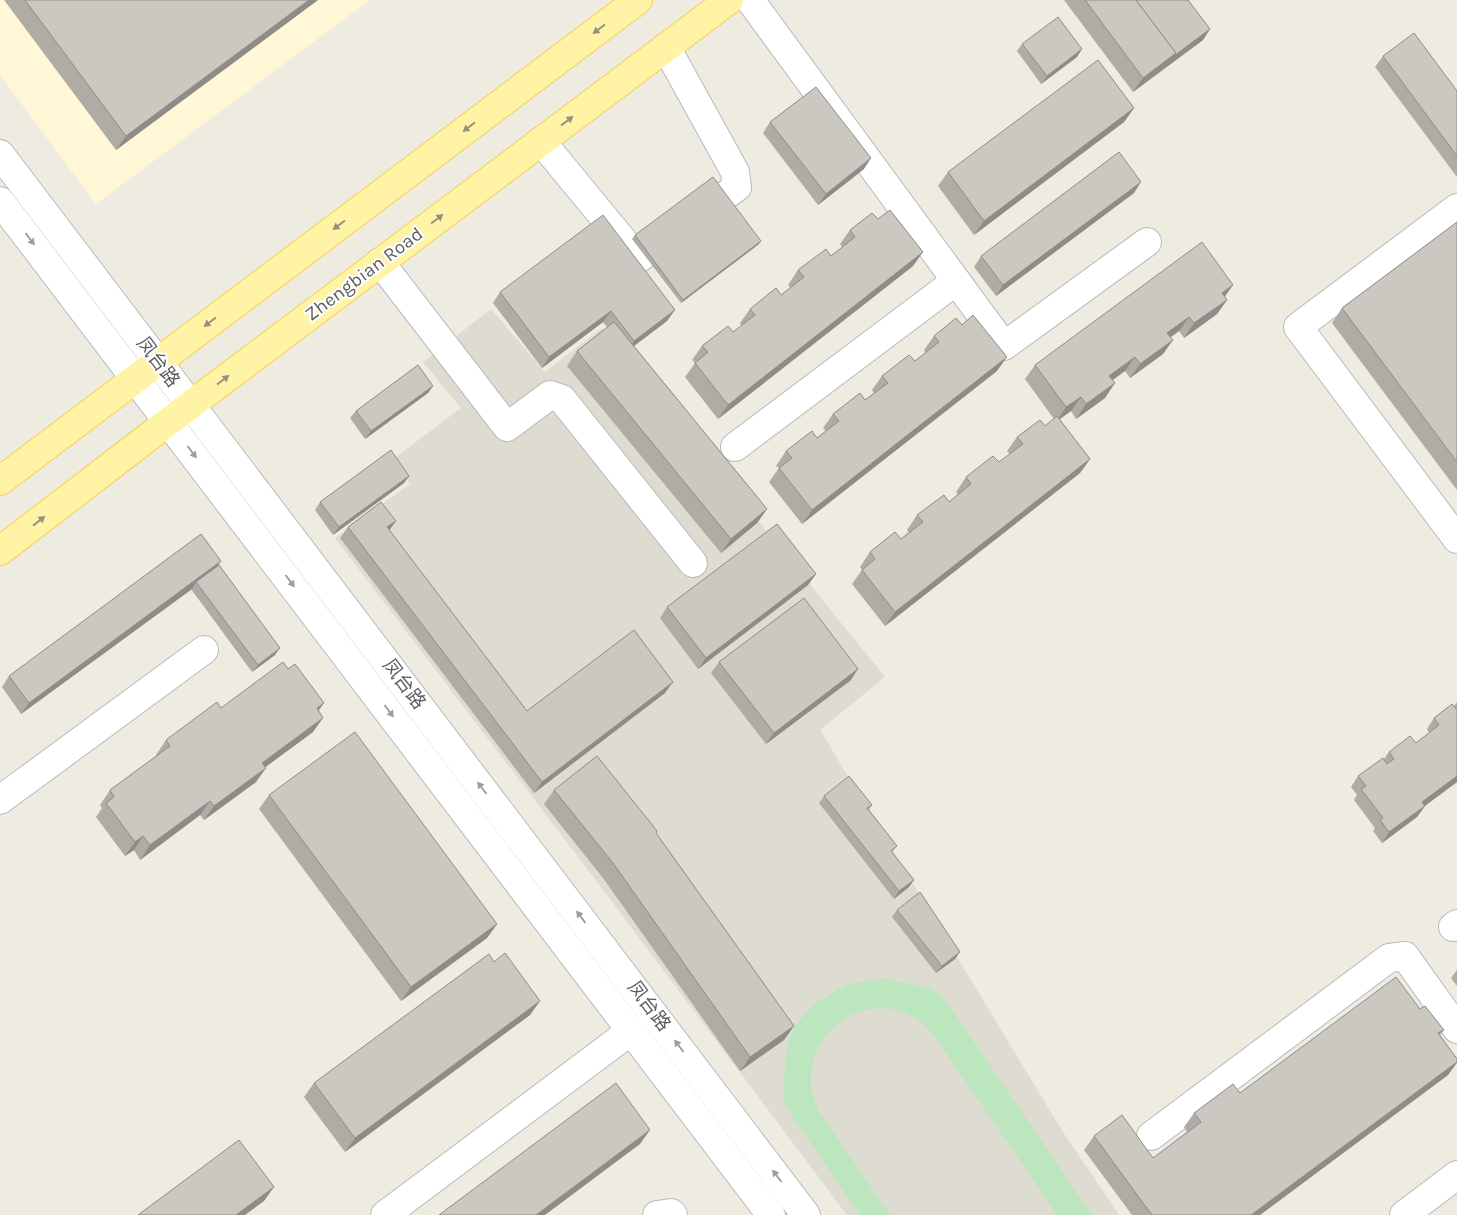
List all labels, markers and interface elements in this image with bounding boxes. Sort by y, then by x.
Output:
one-way arrow [593,24,606,35]
one-way arrow [560,116,573,127]
one-way arrow [462,122,476,132]
one-way arrow [430,214,444,224]
one-way arrow [333,219,346,230]
street label: Zhengbian Road [301,223,427,325]
one-way arrow [24,232,35,245]
one-way arrow [204,317,217,328]
street label: 凤台路 [132,333,184,391]
one-way arrow [216,375,230,385]
one-way arrow [186,445,197,458]
one-way arrow [32,516,45,527]
one-way arrow [285,574,295,588]
street label: 凤台路 [378,655,430,713]
one-way arrow [383,704,394,717]
one-way arrow [477,782,488,795]
one-way arrow [576,910,586,924]
street label: 凤台路 [623,977,675,1035]
one-way arrow [674,1040,685,1053]
one-way arrow [772,1169,782,1183]

